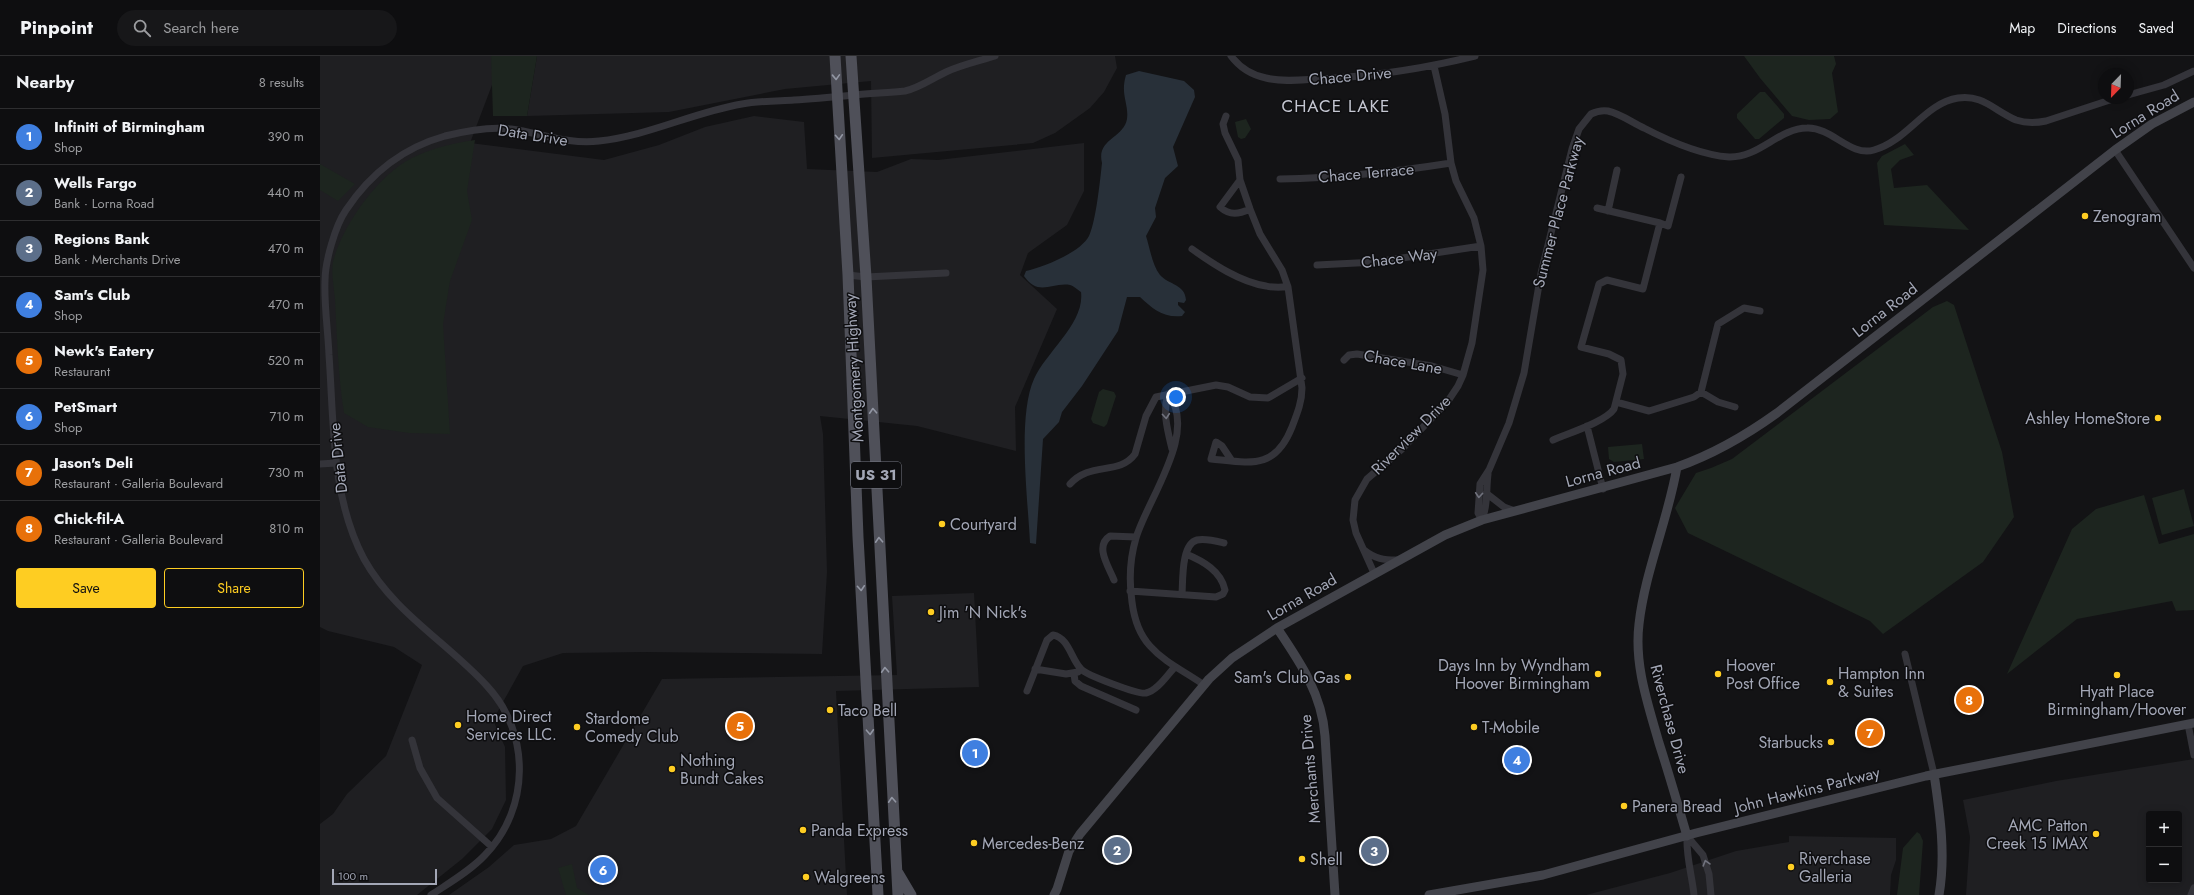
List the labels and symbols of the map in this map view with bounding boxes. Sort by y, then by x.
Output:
street label: Chace Drive [1307,61,1393,91]
north arrow [2098,68,2134,104]
one-way arrow [831,74,840,80]
street label: Lorna Road [2106,84,2184,144]
district label: CHACE LAKE [1282,94,1390,118]
street label: Data Drive [496,118,570,152]
street label: Summer Place Parkway [1527,133,1590,290]
one-way arrow [834,134,843,140]
street label: Chace Terrace [1317,157,1415,189]
place label: Zenogram [2093,205,2161,228]
marker: Zenogram [2080,211,2090,221]
street label: Chace Way [1360,242,1439,274]
street label: Lorna Road [1848,277,1922,343]
street label: Montgomery Highway [839,292,869,443]
street label: Chace Lane [1362,344,1444,380]
your location [1166,387,1186,407]
street label: Riverview Drive [1366,390,1456,480]
place label: Ashley HomeStore [2025,407,2150,430]
one-way arrow [868,408,877,414]
one-way arrow [1162,413,1171,419]
marker: Ashley HomeStore [2153,413,2163,423]
street label: Data Drive [323,422,353,494]
street label: Lorna Road [1563,451,1643,493]
road number: US 31 [851,462,901,488]
one-way arrow [1474,492,1483,498]
place label: Courtyard [950,513,1017,536]
marker: Courtyard [937,519,947,529]
one-way arrow [875,537,884,543]
street label: Lorna Road [1263,568,1341,626]
one-way arrow [857,585,866,591]
place label: Jim 'N Nick's [937,601,1027,624]
marker: Jim 'N Nick's [926,607,936,617]
place label: Days Inn by Wyndham Hoover Birmingham [1438,654,1590,695]
place label: Hoover Post Office [1726,654,1800,695]
street label: Riverchase Drive [1644,662,1696,776]
place label: Hampton Inn & Suites [1838,662,1925,703]
place label: Sam's Club Gas [1234,666,1340,689]
one-way arrow [881,667,890,673]
marker: Days Inn by Wyndham Hoover Birmingham [1593,669,1603,679]
marker: Hoover Post Office [1713,669,1723,679]
marker: Hyatt Place Birmingham/Hoover [2112,670,2122,680]
marker: Sam's Club Gas [1343,672,1353,682]
marker: Hampton Inn & Suites [1825,677,1835,687]
place label: Hyatt Place Birmingham/Hoover [2048,680,2187,721]
pin: 8 [1956,685,1982,715]
place label: Taco Bell [838,699,897,722]
place label: Home Direct Services LLC. [466,705,557,746]
marker: Taco Bell [825,705,835,715]
place label: Stardome Comedy Club [585,707,679,748]
pin: 5 [727,711,753,741]
street label: Merchants Drive [1294,714,1326,824]
place label: T-Mobile [1482,716,1540,739]
pin: 7 [1857,718,1883,748]
marker: Home Direct Services LLC. [453,720,463,730]
marker: Stardome Comedy Club [572,722,582,732]
marker: T-Mobile [1469,722,1479,732]
one-way arrow [865,729,874,735]
place label: Starbucks [1759,731,1823,754]
marker: Starbucks [1826,737,1836,747]
pin: 1 [962,738,988,768]
pin: 4 [1504,745,1530,775]
place label: Nothing Bundt Cakes [680,749,764,790]
street label: John Hawkins Parkway [1730,761,1883,820]
marker: Nothing Bundt Cakes [667,764,677,774]
place label: Panera Bread [1632,795,1722,818]
one-way arrow [888,797,896,803]
marker: Panera Bread [1619,801,1629,811]
place label: AMC Patton Creek 15 IMAX [1986,814,2088,855]
place label: Panda Express [811,819,908,842]
marker: Panda Express [798,825,808,835]
marker: AMC Patton Creek 15 IMAX [2091,829,2101,839]
place label: Mercedes-Benz [982,832,1085,855]
pin: 2 [1104,835,1130,865]
pin: 3 [1361,836,1387,866]
marker: Mercedes-Benz [969,838,979,848]
place label: Riverchase Galleria [1799,847,1871,888]
place label: Shell [1310,848,1343,871]
marker: Shell [1297,854,1307,864]
pin: 6 [590,855,616,885]
one-way arrow [1702,859,1711,866]
marker: Riverchase Galleria [1786,862,1796,872]
place label: Walgreens [814,866,885,889]
scale bar [332,867,437,886]
marker: Walgreens [801,872,811,882]

